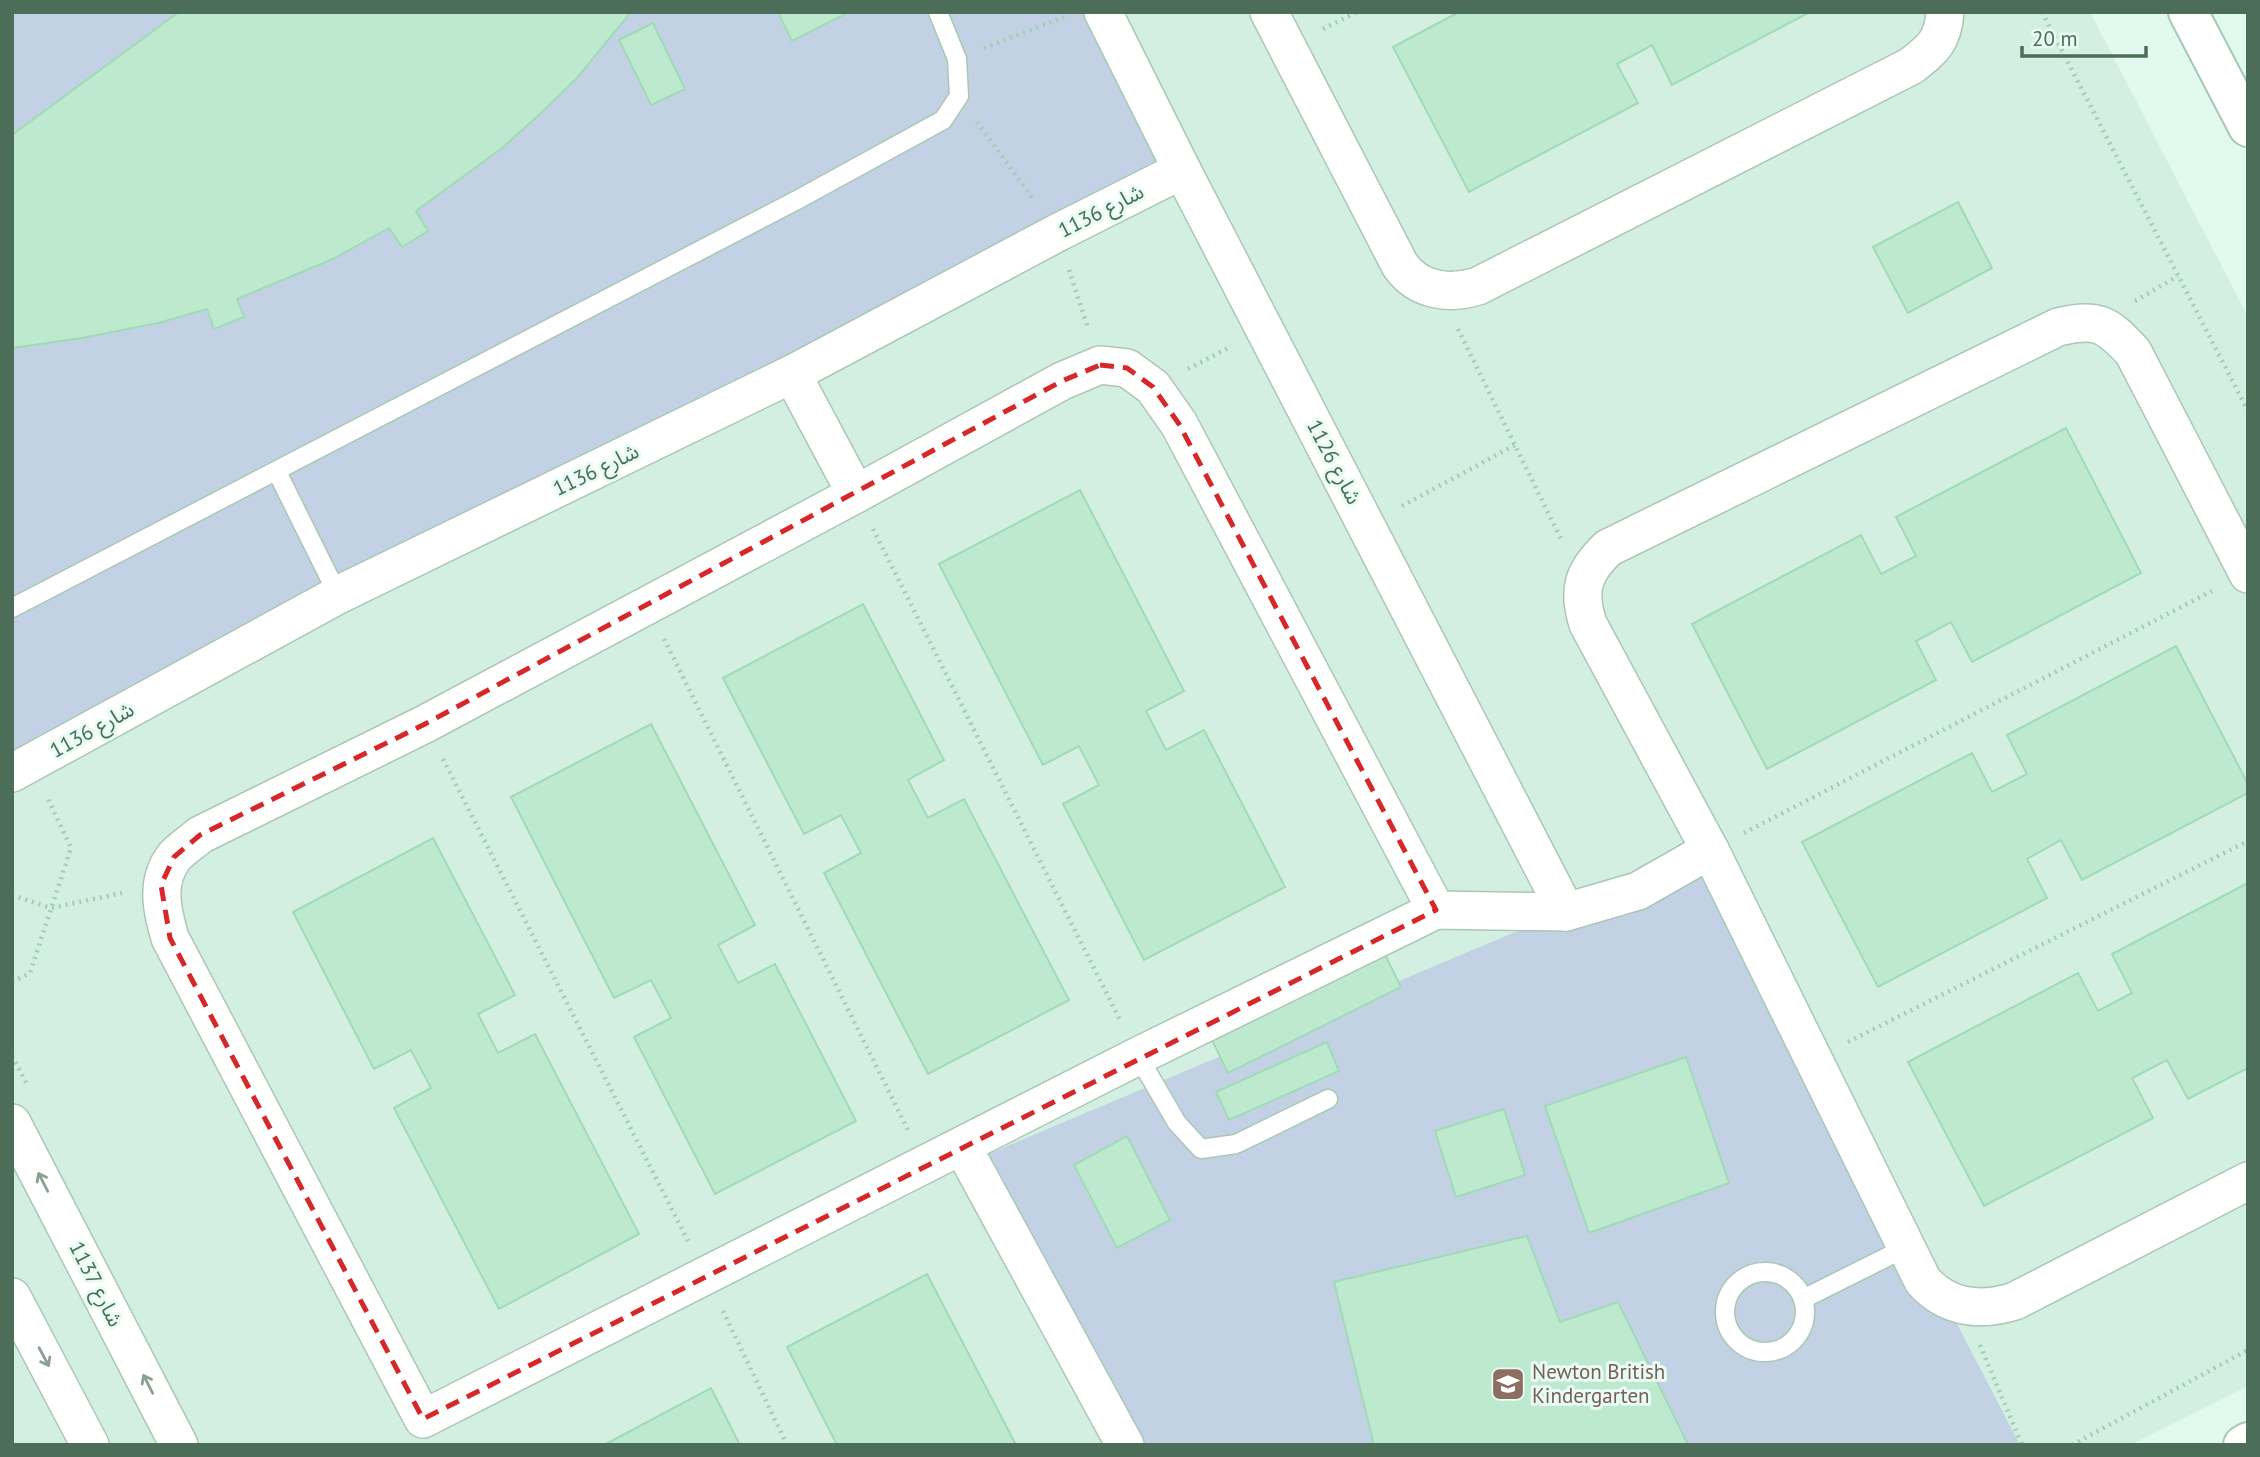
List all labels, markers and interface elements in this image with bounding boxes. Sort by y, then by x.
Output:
scale bar [2022,14,2146,58]
text: 20 m [2032,25,2078,52]
street label: شارع 1136 [1054,178,1149,245]
street label: شارع 1126 [1299,415,1368,510]
street label: شارع 1136 [548,437,644,504]
street label: شارع 1136 [45,695,140,766]
one-way arrow [36,1173,50,1193]
street label: شارع 1137 [62,1237,129,1332]
one-way arrow [38,1346,51,1367]
place label: Newton British Kindergarten [1532,1358,1665,1409]
school or university icon: Newton British Kindergarten [1489,1365,1527,1403]
one-way arrow [141,1374,154,1395]

